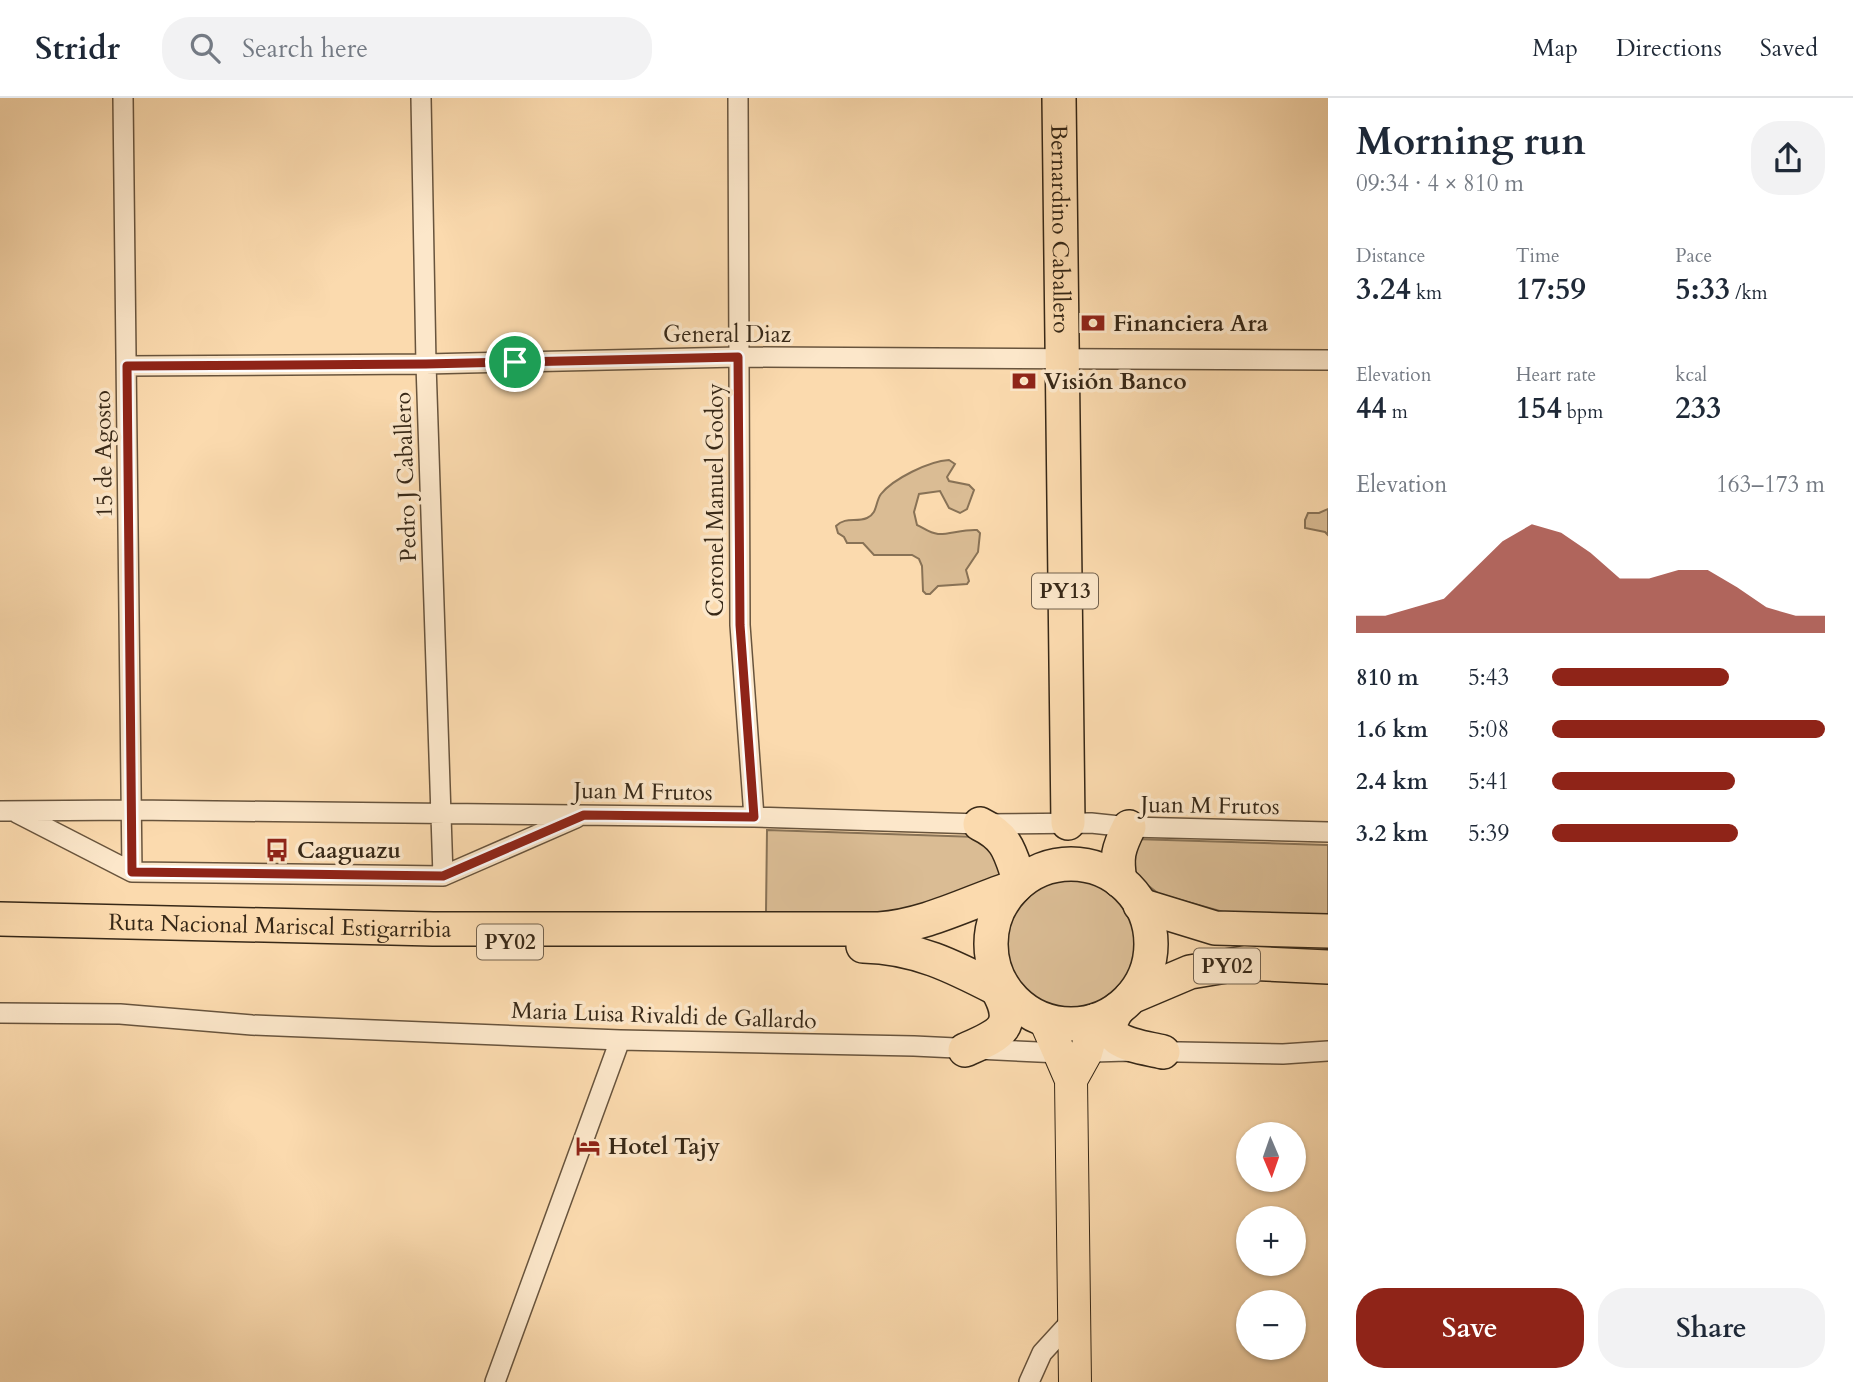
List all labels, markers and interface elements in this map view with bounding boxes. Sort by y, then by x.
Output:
search box [162,17,652,80]
text: Stridr [35,26,120,71]
icon: search [186,29,224,67]
text: Search here [242,31,368,66]
text: Map [1532,32,1578,65]
text: Directions [1616,32,1722,65]
text: Saved [1760,32,1818,65]
text: Morning run [1356,116,1586,168]
button: share [1751,121,1825,195]
street label: Bernardino Caballero [1043,124,1077,334]
text: 09:34 · 4 × 810 m [1356,168,1524,199]
text: Distance [1356,243,1425,269]
text: Time [1516,243,1560,269]
text: Pace [1675,243,1712,269]
text: 3.24 [1356,269,1411,310]
text: 17:59 [1516,269,1586,310]
text: 5:33 [1675,269,1730,310]
text: km [1411,280,1442,306]
text: /km [1730,280,1768,306]
place label: Financiera Ara [1113,308,1269,339]
bank icon: Financiera Ara [1079,309,1107,337]
street label: General Diaz [663,319,791,350]
pin [485,332,545,392]
icon: arrive [496,343,534,381]
text: Elevation [1356,362,1431,388]
text: Heart rate [1516,362,1596,388]
text: kcal [1675,362,1707,388]
place label: Visión Banco [1044,366,1187,397]
bank icon: Visión Banco [1010,367,1038,395]
street label: Coronel Manuel Godoy [700,383,731,617]
text: 44 [1356,388,1387,429]
text: 154 [1516,388,1562,429]
text: 233 [1675,388,1721,429]
street label: 15 de Agosto [87,390,120,518]
street label: Pedro J Caballero [387,391,424,562]
text: m [1387,399,1408,425]
text: bpm [1562,399,1603,425]
text: Elevation [1356,469,1447,500]
text: 163–173 m [1716,469,1825,500]
road number: PY13 [1032,574,1098,608]
text: 810 m [1356,662,1419,693]
text: 5:43 [1468,662,1509,693]
text: 1.6 km [1356,714,1428,745]
text: 5:08 [1468,714,1509,745]
text: 2.4 km [1356,766,1428,797]
text: 5:41 [1468,766,1509,797]
street label: Juan M Frutos [570,775,713,808]
street label: Juan M Frutos [1137,789,1280,822]
text: 3.2 km [1356,818,1428,849]
text: 5:39 [1468,818,1509,849]
place label: Caaguazu [297,835,401,866]
bus stop icon: Caaguazu [263,836,291,864]
street label: Ruta Nacional Mariscal Estigarribia [108,907,452,945]
road number: PY02 [477,924,543,960]
road number: PY02 [1194,948,1260,984]
street label: Maria Luisa Rivaldi de Gallardo [511,995,817,1036]
north arrow [1236,1122,1306,1192]
map controls [1236,1122,1306,1360]
place label: Hotel Tajy [608,1131,720,1162]
hotel icon: Hotel Tajy [574,1132,602,1160]
button: + [1236,1206,1306,1276]
button: Save [1356,1288,1584,1368]
button: Share [1598,1288,1825,1368]
button: − [1236,1290,1306,1360]

